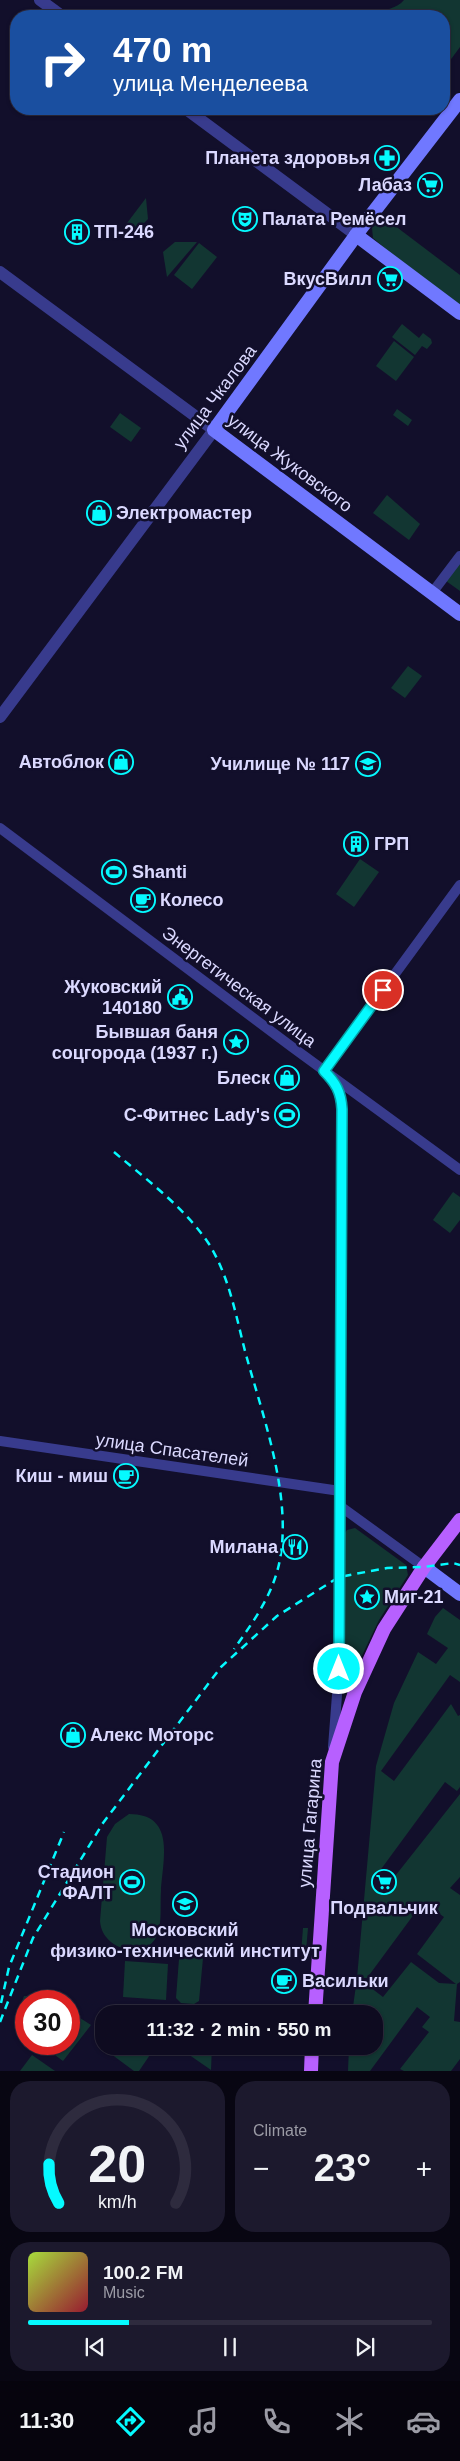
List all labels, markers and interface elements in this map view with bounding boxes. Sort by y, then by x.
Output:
icon: right [30,30,95,95]
text: 470 m [113,30,212,69]
text: улица Менделеева [113,71,308,96]
pharmacy icon: Планета здоровья [374,145,400,171]
place label: Планета здоровья [205,148,370,168]
supermarket icon: Лабаз [417,172,443,198]
place label: Лабаз [359,175,412,195]
theatre icon: Палата Ремёсел [232,206,258,232]
place label: Палата Ремёсел [262,209,406,229]
building icon: ТП-246 [64,219,90,245]
place label: ТП-246 [94,222,154,242]
supermarket icon: ВкусВилл [377,266,403,292]
place label: ВкусВилл [283,269,372,289]
street label: улица Чкалова [169,340,261,453]
street label: улица Жуковского [224,410,356,516]
shop icon: Электромастер [86,500,112,526]
place label: Электромастер [116,503,252,523]
shop icon: Автоблок [108,749,134,775]
school or university icon: Училище № 117 [355,751,381,777]
place label: Автоблок [19,752,105,772]
place label: Училище № 117 [210,754,350,774]
building icon: ГРП [343,831,369,857]
place label: ГРП [374,834,409,854]
sports icon: Shanti [101,859,127,885]
place label: Shanti [132,862,187,882]
cafe icon: Колесо [130,887,156,913]
place label: Колесо [160,890,224,910]
street label: Энергетическая улица [158,923,321,1052]
pin [362,969,404,1011]
icon: arrive [369,976,397,1004]
place label: Жуковский 140180 [63,977,162,1018]
public building icon: Жуковский 140180 [167,984,193,1010]
place label: Бывшая баня соцгорода (1937 г.) [52,1022,218,1063]
place icon: Бывшая баня соцгорода (1937 г.) [223,1029,249,1055]
shop icon: Блеск [274,1065,300,1091]
place label: Блеск [217,1068,271,1088]
sports icon: С-Фитнес Lady's [274,1102,300,1128]
place label: С-Фитнес Lady's [124,1105,270,1125]
street label: улица Спасателей [94,1429,250,1471]
cafe icon: Киш - миш [113,1463,139,1489]
place label: Киш - миш [16,1466,108,1486]
restaurant icon: Милана [282,1534,308,1560]
place label: Милана [210,1537,279,1557]
place icon: Миг-21 [354,1584,380,1610]
place label: Миг-21 [384,1587,444,1607]
position arrow [312,1642,364,1694]
shop icon: Алекс Моторс [60,1722,86,1748]
place label: Алекс Моторс [90,1725,214,1745]
street label: улица Гагарина [294,1757,326,1888]
place label: Стадион ФАЛТ [38,1862,114,1903]
sports icon: Стадион ФАЛТ [119,1869,145,1895]
supermarket icon: Подвальчик [371,1869,397,1895]
school or university icon: Московский физико-технический институт [172,1891,198,1917]
place label: Подвальчик [330,1898,439,1918]
place label: Московский физико-технический институт [50,1920,320,1961]
cafe icon: Васильки [271,1968,297,1994]
place label: Васильки [302,1971,389,1991]
speed limit sign: 30 [15,1990,80,2055]
text: 11:32 · 2 min · 550 m [147,2019,331,2040]
text: Climate [253,2122,307,2139]
text: 20 [89,2135,146,2193]
text: 23° [314,2147,371,2189]
text: − [253,2153,269,2184]
text: + [416,2153,432,2184]
text: km/h [98,2192,137,2212]
text: 100.2 FM [103,2262,183,2283]
text: Music [103,2284,145,2301]
icon: previous [81,2333,109,2361]
icon: pause [216,2333,244,2361]
icon: next [351,2333,379,2361]
icon: directions [113,2404,148,2439]
icon: music [186,2404,221,2439]
icon: phone [259,2404,294,2439]
icon: climate [332,2404,367,2439]
icon: car [406,2404,441,2439]
text: 11:30 [19,2408,74,2433]

